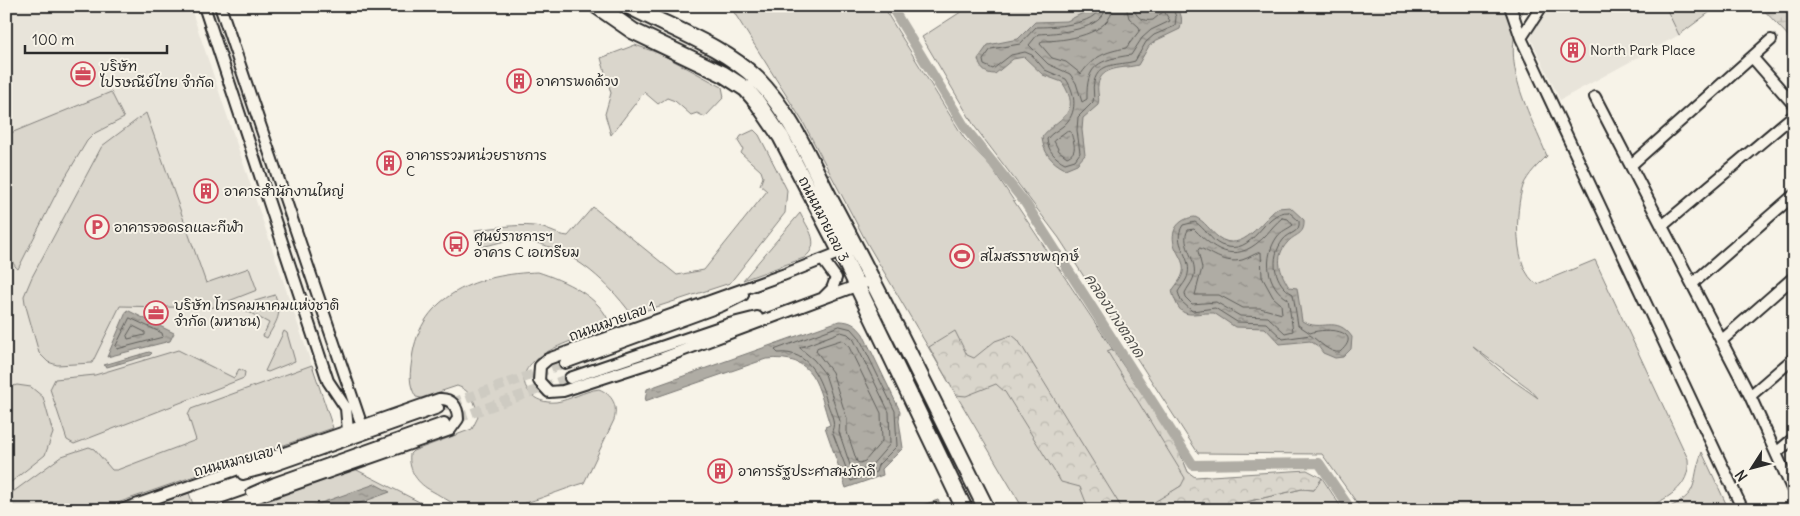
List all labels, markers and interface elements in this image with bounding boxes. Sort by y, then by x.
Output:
scale bar [25,22,168,54]
text: 100 m [32,30,74,49]
building icon: North Park Place [1560,37,1586,63]
place label: North Park Place [1590,41,1695,59]
place label: บริษัท ไปรษณีย์ไทย จำกัด [99,57,214,91]
office icon: บริษัท ไปรษณีย์ไทย จำกัด [70,61,96,87]
building icon: อาคารพดด้วง [506,68,532,94]
place label: อาคารพดด้วง [536,72,619,90]
place label: อาคารรวมหน่วยราชการ C [406,146,547,180]
building icon: อาคารรวมหน่วยราชการ C [376,150,402,176]
street label: ถนนหมายเลข 3 [795,173,853,265]
building icon: อาคารสำนักงานใหญ่ [193,178,219,204]
place label: อาคารสำนักงานใหญ่ [224,182,344,200]
parking icon: อาคารจอดรถและกีฬา [84,214,110,240]
place label: อาคารจอดรถและกีฬา [114,218,244,236]
place label: ศูนย์ราชการฯ อาคาร C เอเทรียม [474,227,580,261]
bus stop icon: ศูนย์ราชการฯ อาคาร C เอเทรียม [443,231,469,257]
sports icon: สโมสรราชพฤกษ์ [949,243,975,269]
place label: สโมสรราชพฤกษ์ [980,247,1080,265]
water label: คลองบางตลาด [1081,269,1150,361]
place label: บริษัท โทรคมนาคมแห่งชาติ จำกัด (มหาชน) [174,296,339,330]
street label: ถนนหมายเลข 1 [566,297,658,345]
office icon: บริษัท โทรคมนาคมแห่งชาติ จำกัด (มหาชน) [143,300,169,326]
street label: ถนนหมายเลข 1 [192,440,284,480]
north arrow [1728,444,1778,494]
building icon: อาคารรัฐประศาสนภักดี [707,458,733,484]
place label: อาคารรัฐประศาสนภักดี [738,462,876,480]
text: N [1731,466,1752,485]

